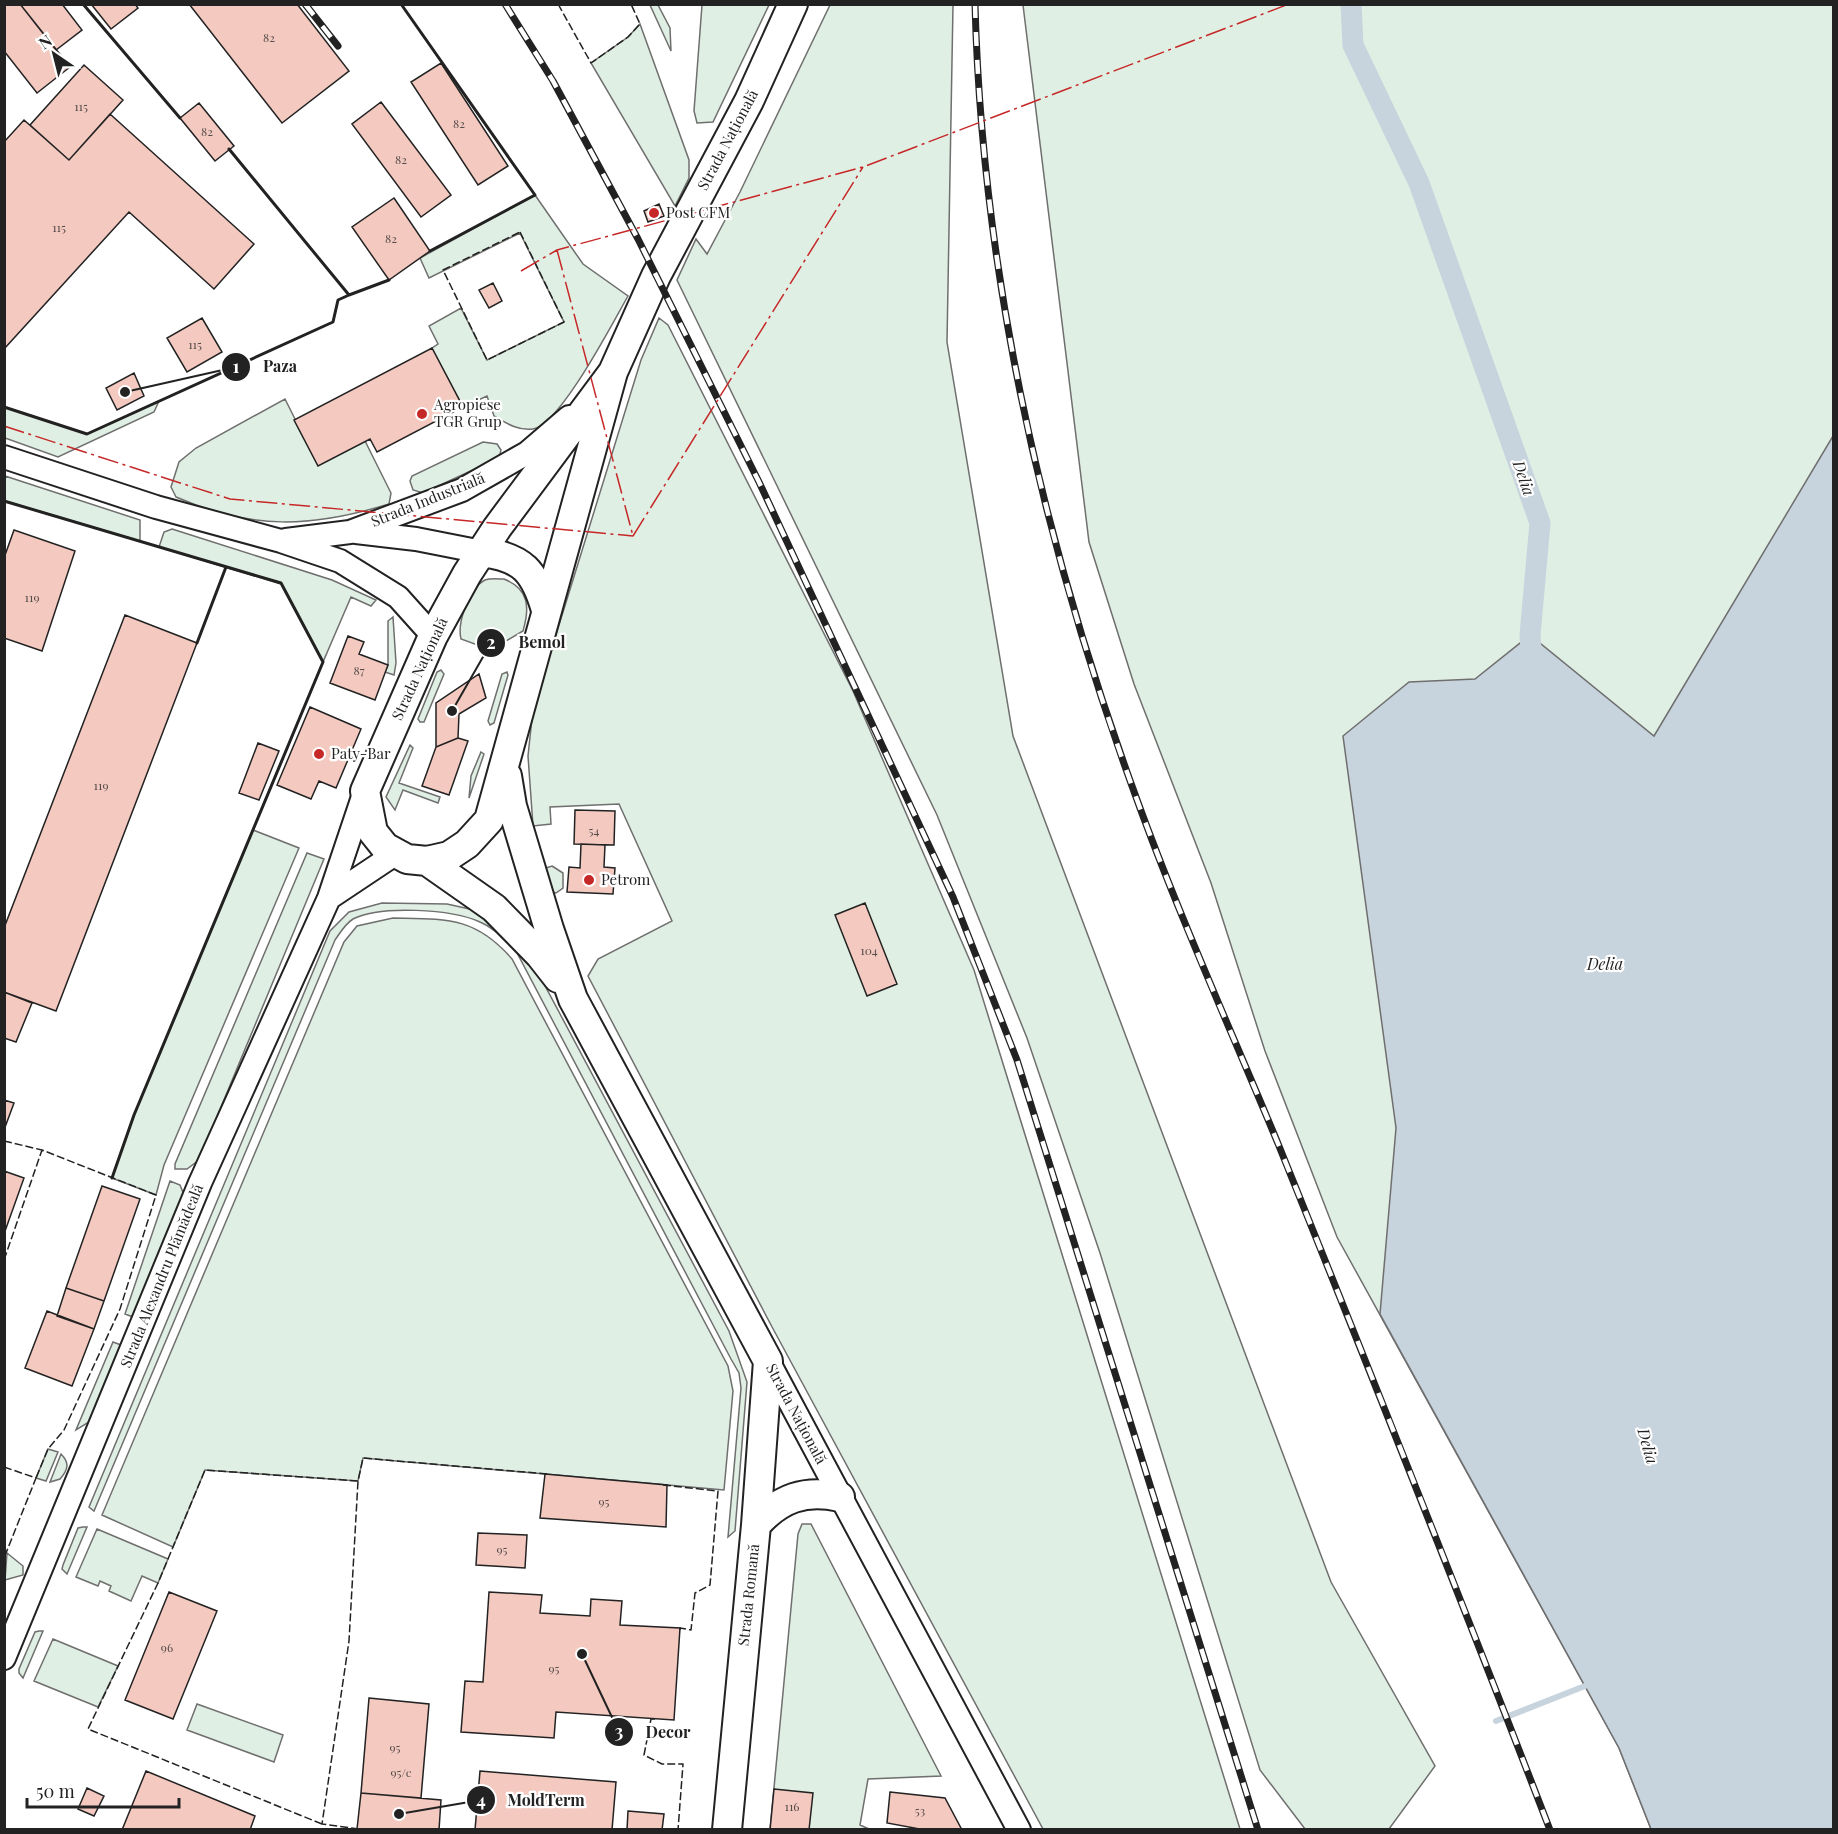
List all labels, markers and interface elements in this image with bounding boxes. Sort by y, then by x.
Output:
north arrow [24,24,84,84]
text: N [34,29,56,53]
house number: 82 [263,29,275,45]
street label: Strada Națională [692,85,762,193]
house number: 115 [74,98,88,114]
house number: 82 [453,115,465,131]
house number: 82 [201,123,213,139]
house number: 82 [395,151,407,167]
place label: Post CFM [666,202,730,222]
marker: Post CFM [647,206,661,220]
house number: 115 [52,219,66,235]
house number: 82 [385,230,397,246]
house number: 115 [188,336,202,352]
callout: Paza [221,350,309,384]
text: 1 [233,354,240,378]
text: Paza [263,355,298,376]
place label: Agropiese TGR Grup [433,394,502,431]
marker: Agropiese TGR Grup [415,407,429,421]
water label: Delia [1508,456,1540,498]
street label: Strada Industrială [368,467,488,531]
house number: 119 [25,589,40,605]
street label: Strada Națională [387,614,452,723]
callout: Bemol [476,626,578,660]
text: 2 [486,630,496,654]
text: Bemol [518,631,566,652]
house number: 87 [353,662,365,678]
place label: Paty-Bar [331,743,391,763]
marker: Paty-Bar [312,747,326,761]
house number: 119 [94,777,109,793]
house number: 54 [589,822,600,838]
place label: Petrom [601,869,651,889]
marker: Petrom [582,873,596,887]
house number: 104 [860,942,878,958]
water label: Delia [1586,953,1623,974]
street label: Strada Alexandru Plămădeală [115,1180,207,1370]
street label: Strada Națională [762,1360,832,1468]
water label: Delia [1633,1425,1664,1466]
house number: 95 [598,1493,610,1509]
house number: 95 [496,1541,508,1557]
street label: Strada Romană [733,1542,763,1647]
house number: 96 [161,1639,173,1655]
house number: 95 [548,1660,560,1676]
callout: Decor [604,1715,703,1749]
text: 3 [615,1719,624,1743]
text: Decor [646,1721,691,1742]
house number: 95 [389,1739,401,1755]
house number: 95/c [390,1764,412,1780]
scale bar [27,1771,178,1809]
text: 50 m [36,1779,75,1803]
callout: MoldTerm [466,1783,597,1817]
text: 4 [476,1788,486,1812]
text: MoldTerm [507,1789,585,1810]
house number: 116 [784,1798,800,1814]
house number: 53 [915,1802,925,1818]

